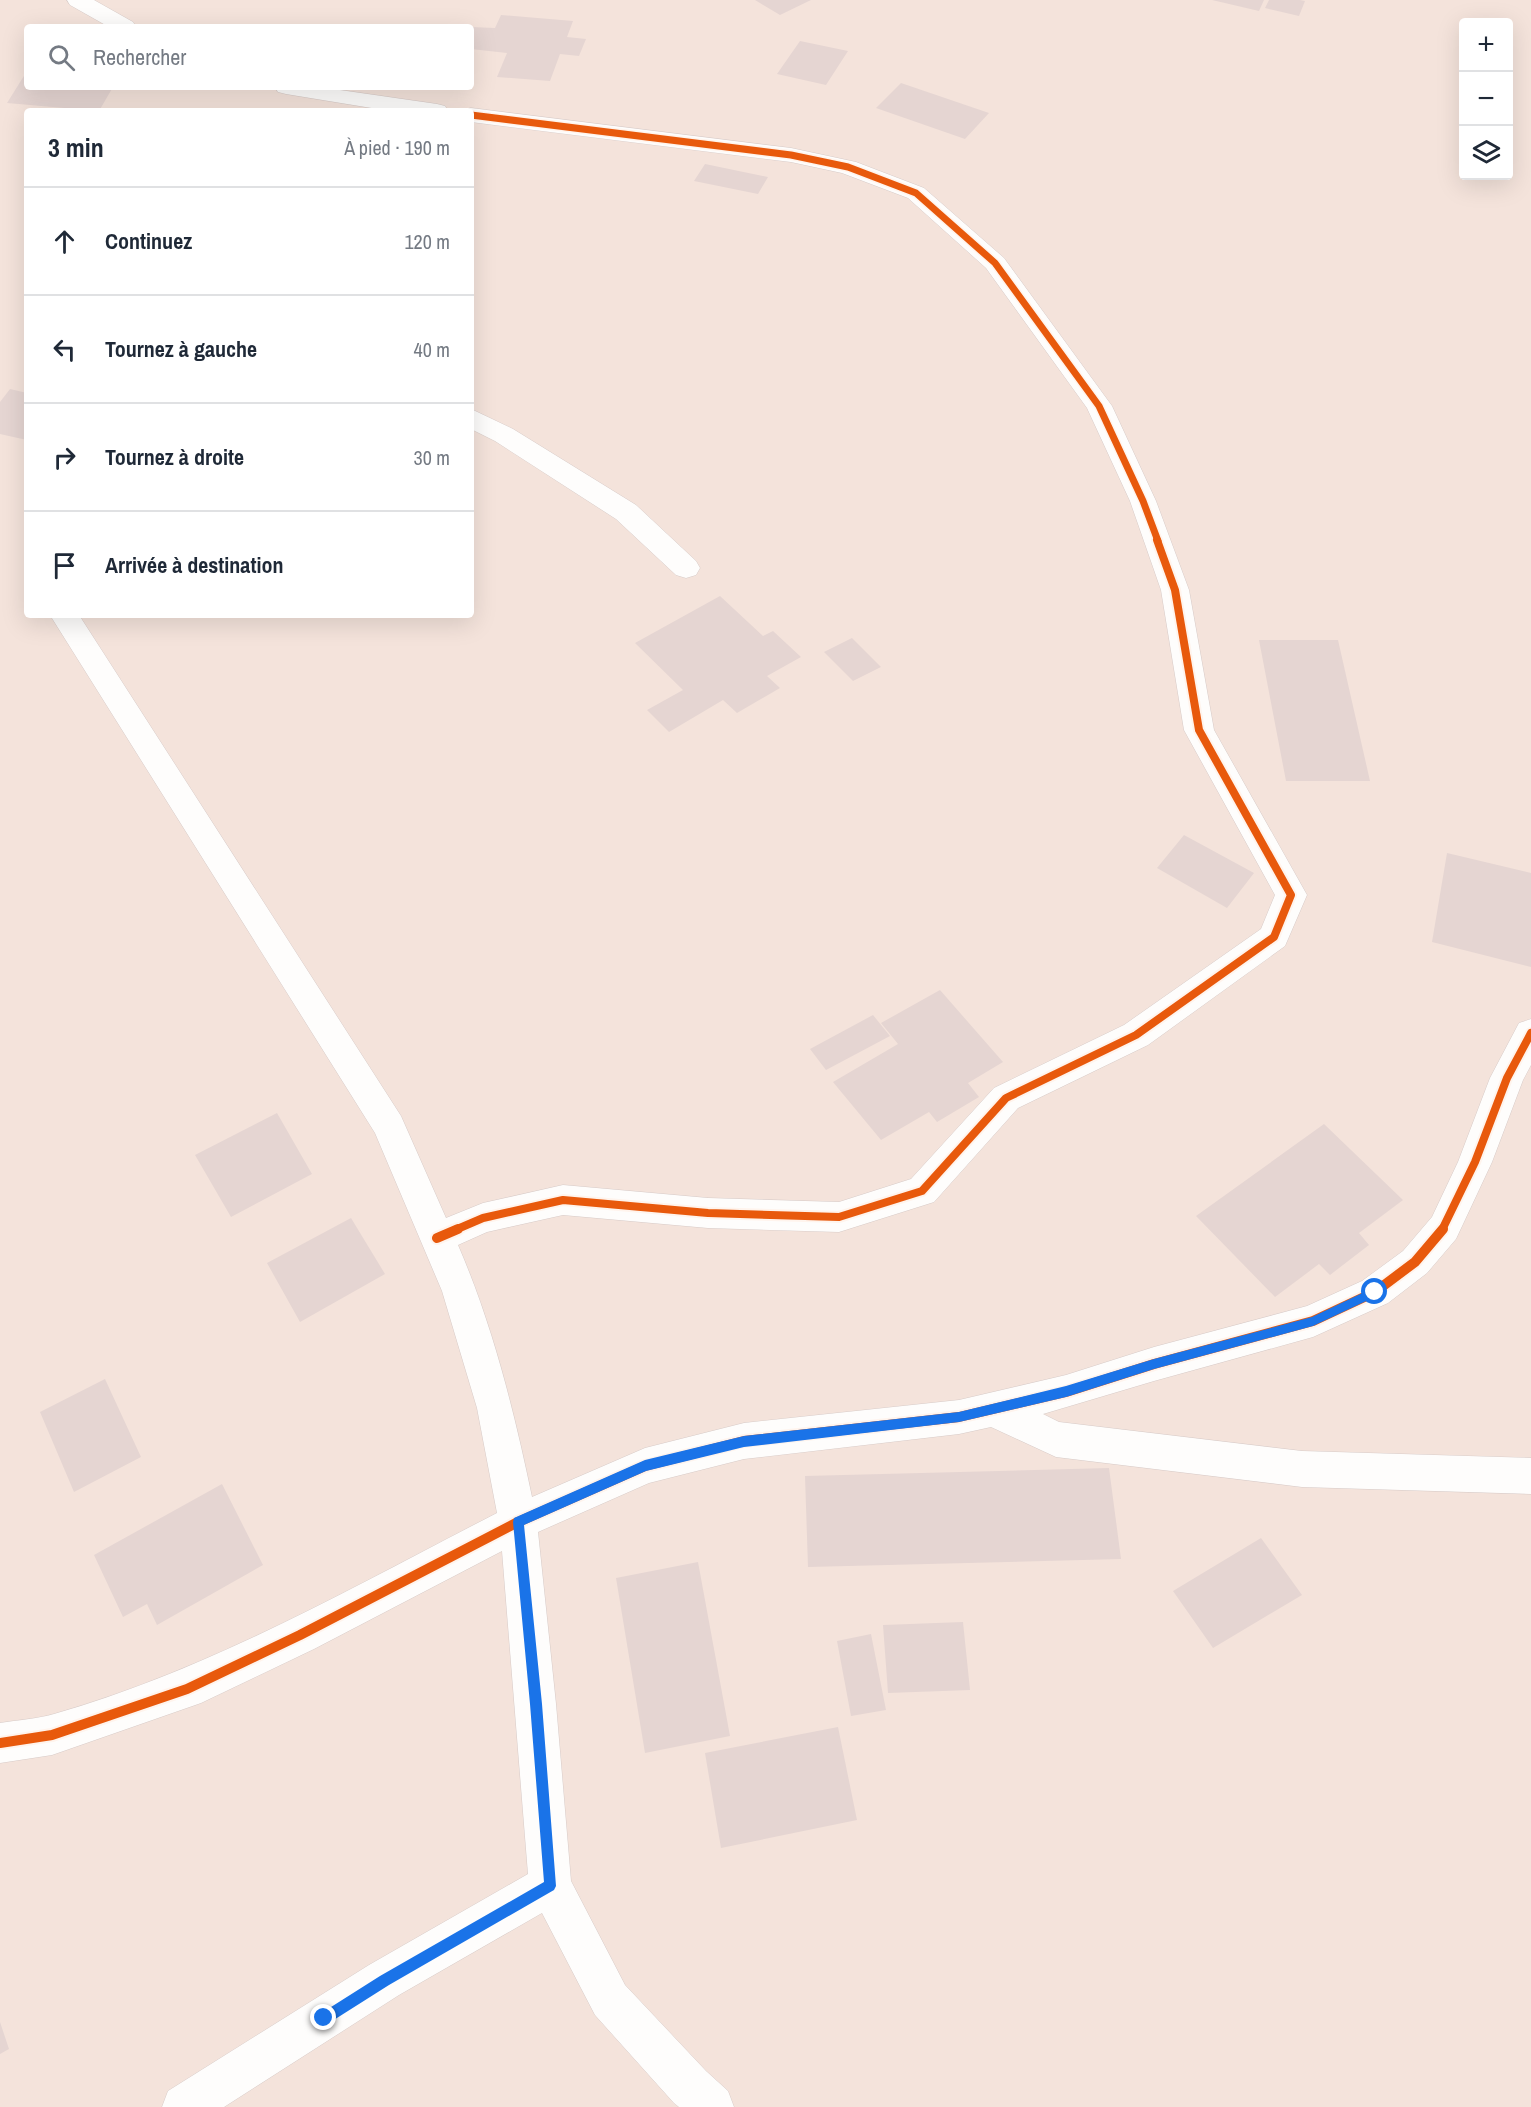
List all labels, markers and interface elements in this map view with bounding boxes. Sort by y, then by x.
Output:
map controls [1459,18,1513,180]
button: + [1459,18,1513,72]
search box [24,24,474,90]
icon: search [45,41,78,74]
text: Rechercher [93,42,186,72]
button: − [1459,72,1513,126]
button: layers [1459,126,1513,180]
text: 3 min [48,130,104,165]
text: À pied · 190 m [344,134,450,161]
icon: ahead [48,225,81,258]
text: Continuez [105,226,192,256]
text: 120 m [404,228,450,255]
icon: left [48,333,81,366]
text: Tournez à gauche [105,334,257,364]
text: 40 m [414,336,450,363]
icon: right [48,441,81,474]
text: Tournez à droite [105,442,244,472]
text: 30 m [414,444,450,471]
icon: arrive [48,549,81,582]
text: Arrivée à destination [105,550,283,580]
route start [1361,1278,1387,1304]
route end [310,2004,336,2030]

